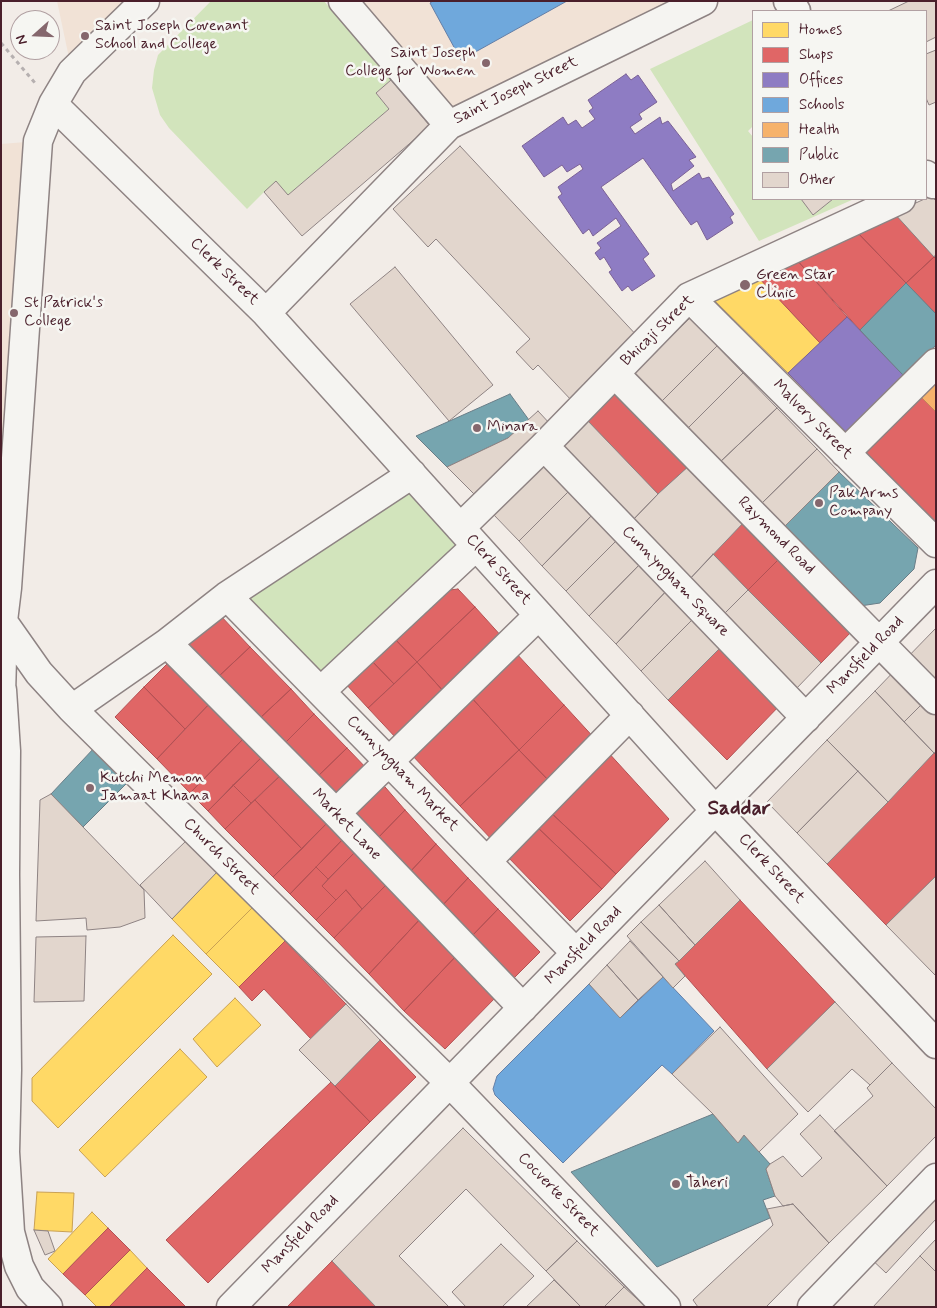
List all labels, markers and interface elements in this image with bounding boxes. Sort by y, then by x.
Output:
north arrow [10,10,60,60]
legend [752,10,927,200]
place label: Saint Joseph Covenant School and College [95,17,249,55]
text: Homes [799,20,842,40]
marker: Saint Joseph Covenant School and College [79,30,91,42]
text: N [12,32,32,47]
place label: Saint Joseph College for Women [345,44,476,82]
text: Shops [799,45,833,65]
street label: Saint Joseph Street [451,53,581,129]
marker: Saint Joseph College for Women [480,57,492,69]
text: Offices [799,70,843,90]
text: Schools [799,95,845,115]
text: Health [799,120,840,140]
text: Public [799,145,839,165]
text: Other [799,170,835,190]
street label: Clerk Street [185,234,263,310]
place label: Green Star Clinic [756,266,834,304]
marker: Green Star Clinic [738,278,752,292]
street label: Bhicaji Street [617,291,699,371]
place label: St Patrick's College [24,294,103,332]
marker: St Patrick's College [8,307,20,319]
street label: Malvery Street [768,376,856,464]
place label: Minara [487,418,538,438]
marker: Minara [471,422,483,434]
place label: Pak Arms Company [829,484,898,522]
street label: Raymond Road [733,493,819,579]
marker: Pak Arms Company [813,497,825,509]
street label: Cunnyngham Square [617,522,733,642]
street label: Clerk Street [461,531,535,609]
street label: Mansfield Road [824,613,908,699]
street label: Cunnyngham Market [342,712,462,836]
place label: Kutchi Memon Jamaat Khana [100,769,209,807]
marker: Kutchi Memon Jamaat Khana [84,782,96,794]
street label: Market Lane [307,785,385,865]
district label: Saddar [707,797,771,823]
street label: Church Street [179,815,263,899]
street label: Clerk Street [734,830,808,908]
street label: Mansfield Road [542,903,626,989]
street label: Cocverte Street [513,1149,603,1241]
place label: Taheri [686,1174,728,1194]
marker: Taheri [670,1178,682,1190]
street label: Mansfield Road [259,1192,343,1278]

